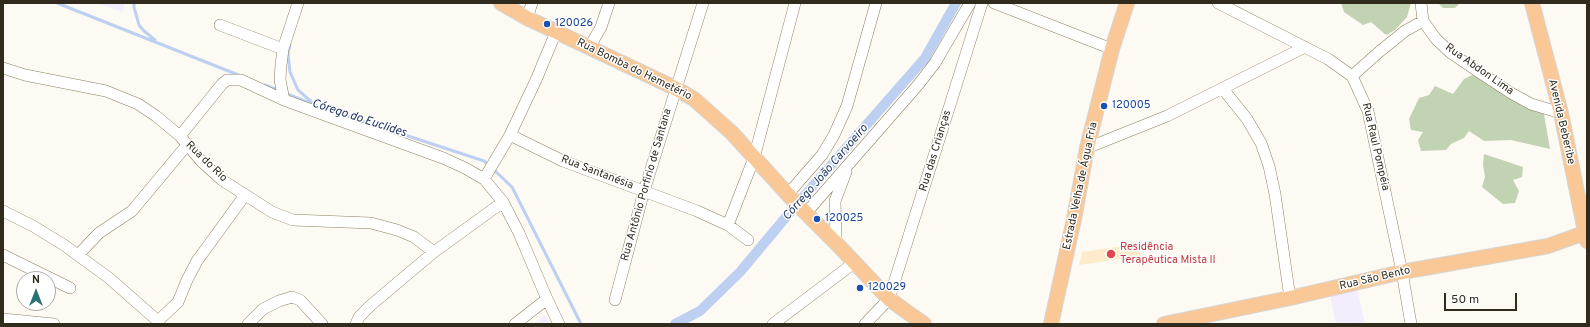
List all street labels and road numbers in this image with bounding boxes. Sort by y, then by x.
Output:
street label: Rua Bomba do Hemetério [574,36,694,104]
street label: Rua Abdon Lima [1442,41,1516,99]
street label: Avenida Beberibe [1545,78,1577,166]
street label: Rua Raul Pompéia [1358,102,1392,192]
street label: Rua Antônio Porfirio de Santana [619,107,675,263]
street label: Rua das Crianças [917,109,955,193]
street label: Estrada Velha de Água Fria [1061,121,1101,251]
street label: Rua do Rio [182,139,230,185]
street label: Rua Santanésia [559,153,635,193]
street label: Rua São Bento [1338,264,1412,294]

